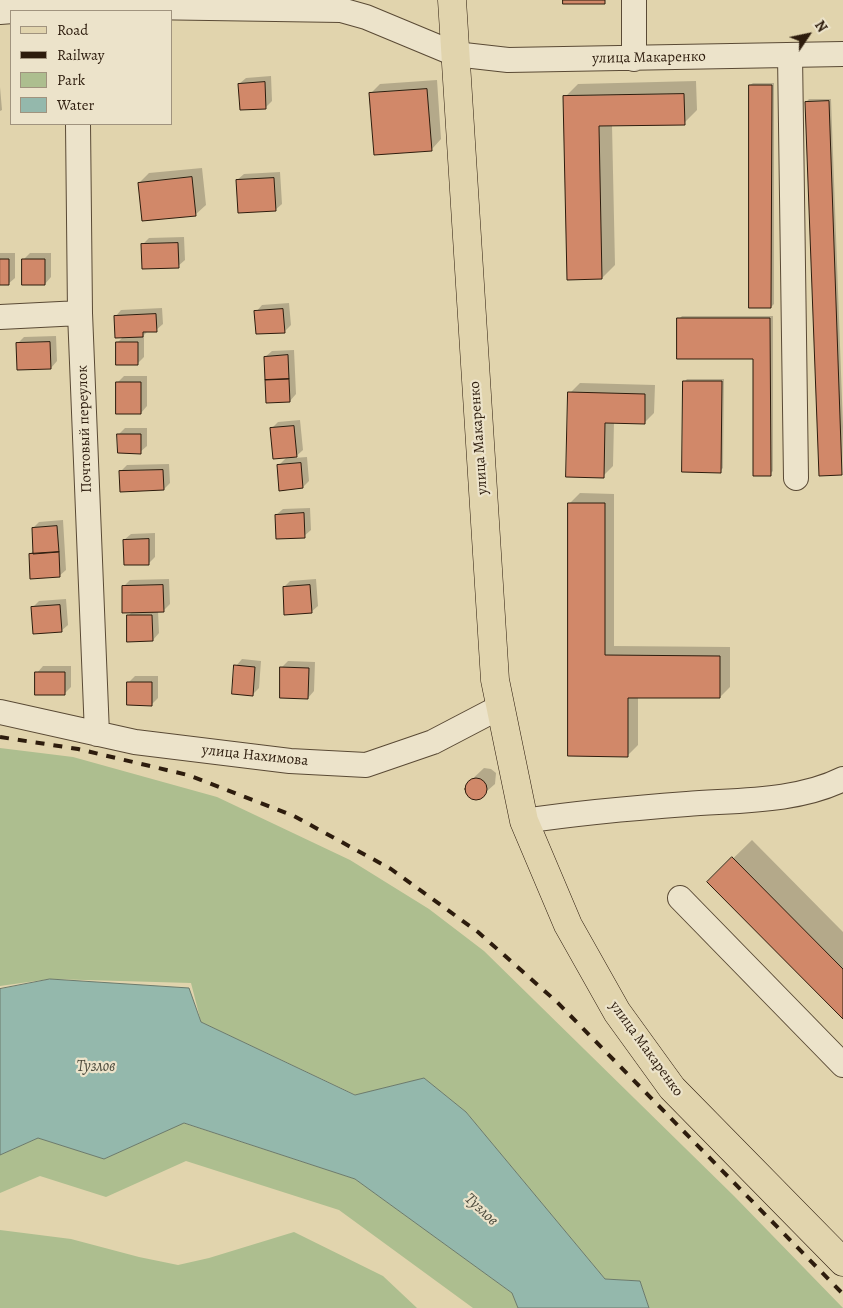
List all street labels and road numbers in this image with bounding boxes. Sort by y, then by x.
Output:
street label: улица Макаренко [592,48,706,68]
street label: Почтовый переулок [74,365,96,493]
street label: улица Макаренко [466,381,492,495]
street label: улица Нахимова [201,741,309,771]
street label: улица Макаренко [605,998,687,1100]

